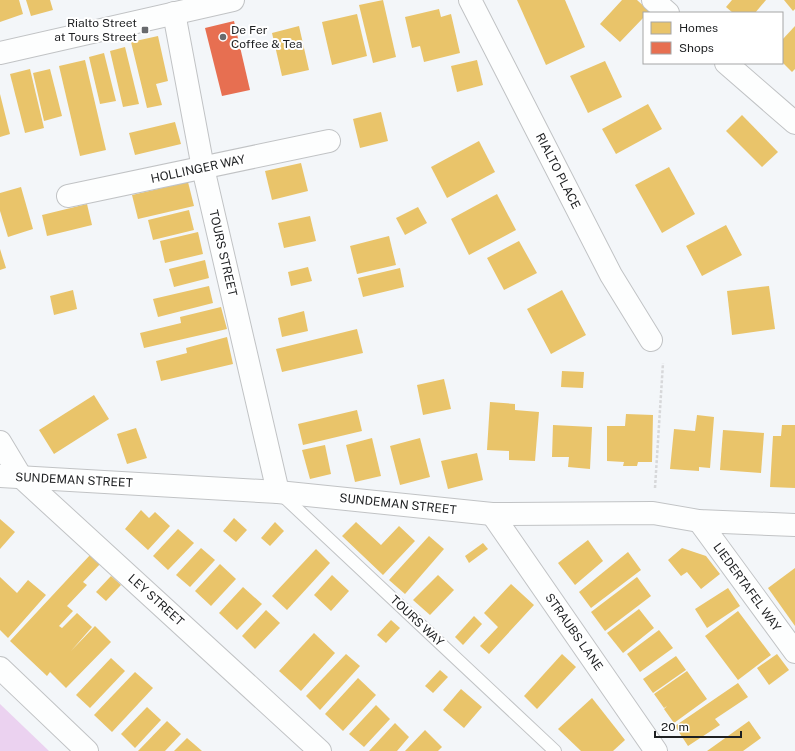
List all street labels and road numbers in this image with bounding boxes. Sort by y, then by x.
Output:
street label: RIALTO PLACE [533,131,583,211]
street label: HOLLINGER WAY [149,152,247,186]
street label: TOURS STREET [206,208,240,298]
street label: SUNDEMAN STREET [15,470,133,490]
street label: SUNDEMAN STREET [339,491,457,517]
street label: LIEDERTAFEL WAY [710,540,784,634]
street label: LEY STREET [125,571,187,629]
street label: STRAUBS LANE [542,591,606,673]
street label: TOURS WAY [387,593,447,650]

